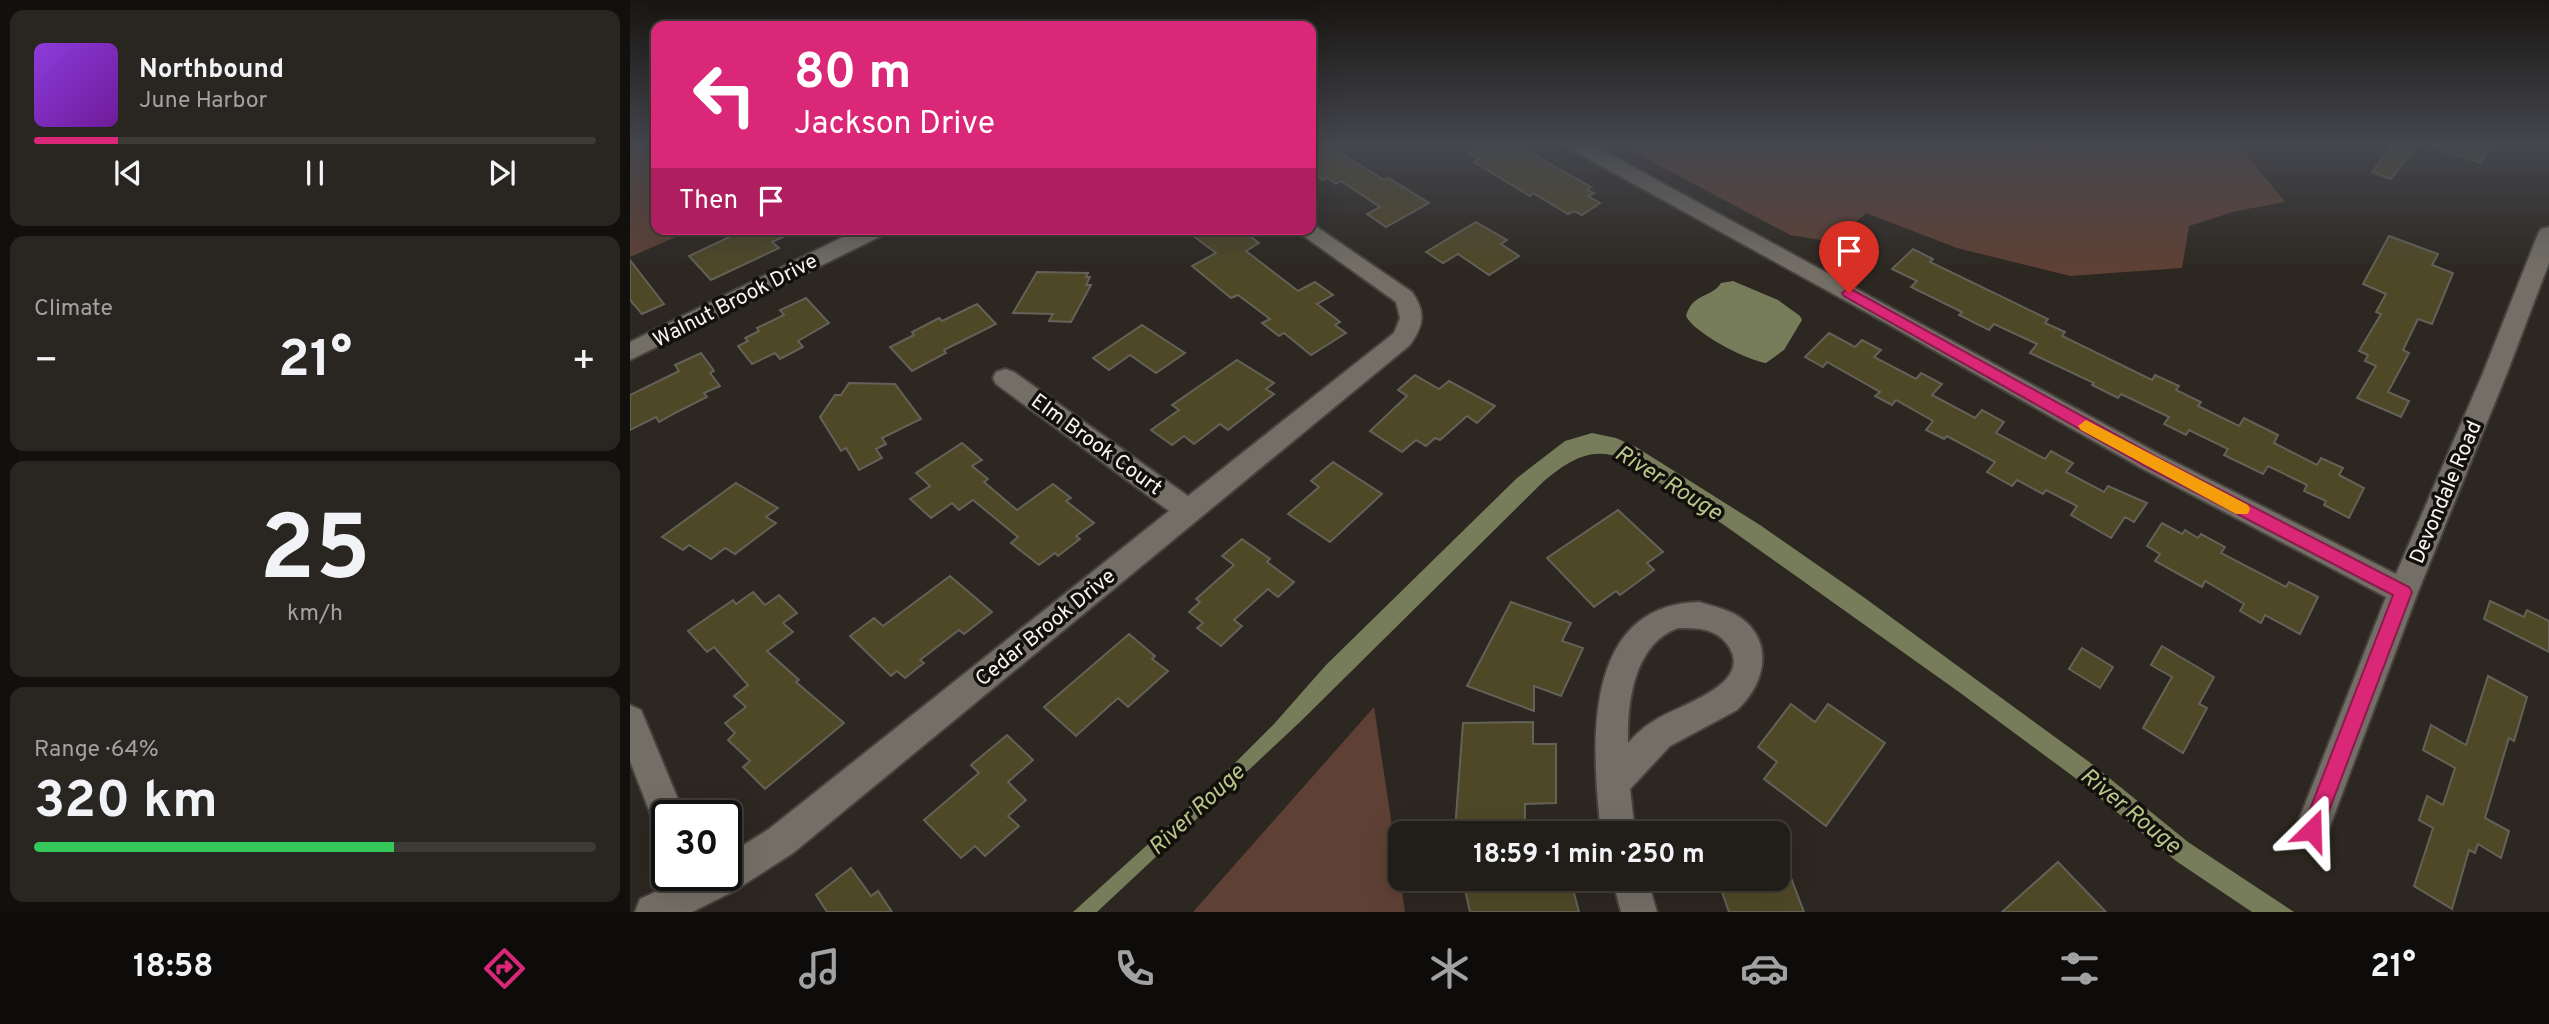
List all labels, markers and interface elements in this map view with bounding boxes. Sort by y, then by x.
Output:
text: 80 m [794,44,911,106]
icon: left [679,49,770,140]
text: Northbound [139,54,284,87]
text: June Harbor [139,87,267,116]
text: Jackson Drive [794,105,995,145]
icon: previous [109,154,147,192]
icon: pause [296,154,334,192]
icon: next [483,154,521,192]
icon: arrive [752,182,790,220]
text: Then [679,185,738,218]
pin [1819,221,1879,293]
icon: arrive [1830,232,1868,270]
street label: Walnut Brook Drive [649,248,823,355]
text: Climate [34,295,113,324]
text: 21° [278,329,352,395]
text: − [34,338,59,387]
text: + [571,338,596,387]
street label: Elm Brook Court [1025,388,1167,502]
street label: Devondale Road [2404,417,2489,568]
water label: River Rouge [1609,440,1728,529]
text: 25 [259,497,371,612]
street label: Cedar Brook Drive [970,563,1122,693]
text: km/h [287,600,343,629]
text: Range · 64% [34,736,159,765]
water label: River Rouge [1144,758,1253,863]
water label: River Rouge [2073,763,2186,862]
text: 320 km [34,770,218,836]
position arrow [2275,793,2349,867]
speed limit sign: 30 [651,800,742,891]
text: 18:59 · 1 min · 250 m [1473,839,1705,872]
icon: directions [480,944,529,993]
icon: music [795,944,844,993]
icon: phone [1110,944,1159,993]
icon: climate [1425,944,1474,993]
icon: car [1740,944,1789,993]
icon: filters [2055,944,2104,993]
text: 18:58 [133,948,213,988]
text: 21° [2370,948,2416,988]

